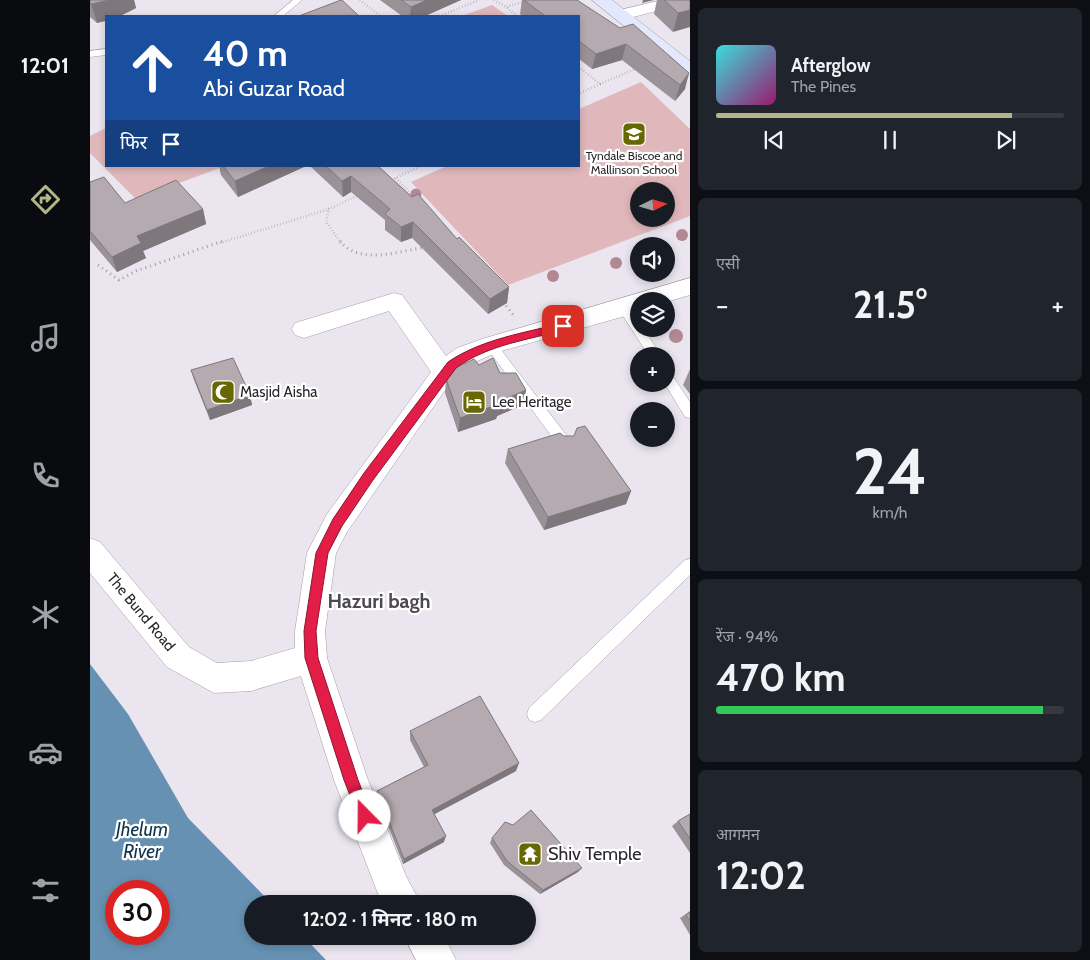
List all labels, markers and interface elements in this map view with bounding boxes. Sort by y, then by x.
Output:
text: 40 m [203,32,288,75]
icon: ahead [120,35,185,100]
text: 12:01 [21,52,69,79]
text: Afterglow [791,54,871,77]
text: Abi Guzar Road [203,75,345,102]
text: The Pines [791,77,856,96]
school or university icon: Tyndale Biscoe and Mallinson School [621,121,647,147]
icon: previous [760,126,788,154]
icon: pause [876,126,904,154]
icon: next [992,126,1020,154]
icon: arrive [157,130,185,158]
text: फिर [120,131,147,154]
place label: Tyndale Biscoe and Mallinson School [586,148,682,177]
icon: directions [28,182,63,217]
north arrow [630,182,675,228]
map controls [630,182,675,447]
button: sound [630,237,675,282]
text: एसी [716,254,740,273]
text: 21.5° [853,281,927,328]
text: − [716,288,728,322]
text: + [1052,288,1064,322]
button: layers [630,292,675,337]
pin [542,305,584,347]
icon: arrive [549,312,577,340]
icon: music [28,320,63,355]
button: + [630,347,675,392]
mosque icon: Masjid Aisha [210,379,236,405]
place label: Masjid Aisha [240,383,318,401]
hotel icon: Lee Heritage [461,389,487,415]
place label: Lee Heritage [492,393,572,411]
button: − [630,402,675,447]
text: 24 [853,431,927,510]
icon: phone [28,458,63,493]
text: km/h [872,503,908,522]
street label: The Bund Road [103,569,179,655]
district label: Hazuri bagh [327,589,431,613]
icon: climate [28,597,63,632]
text: रेंज · 94% [716,627,778,646]
text: 470 km [716,654,845,701]
icon: car [28,735,63,770]
position arrow [338,789,390,841]
water label: Jhelum River [114,818,168,863]
text: आगमन [716,825,760,844]
temple icon: Shiv Temple [517,841,543,867]
place label: Shiv Temple [548,843,641,865]
text: 12:02 [716,852,806,899]
icon: filters [28,873,63,908]
speed limit sign: 30 [105,880,170,945]
text: 12:02 · 1 मिनट · 180 m [303,908,477,931]

